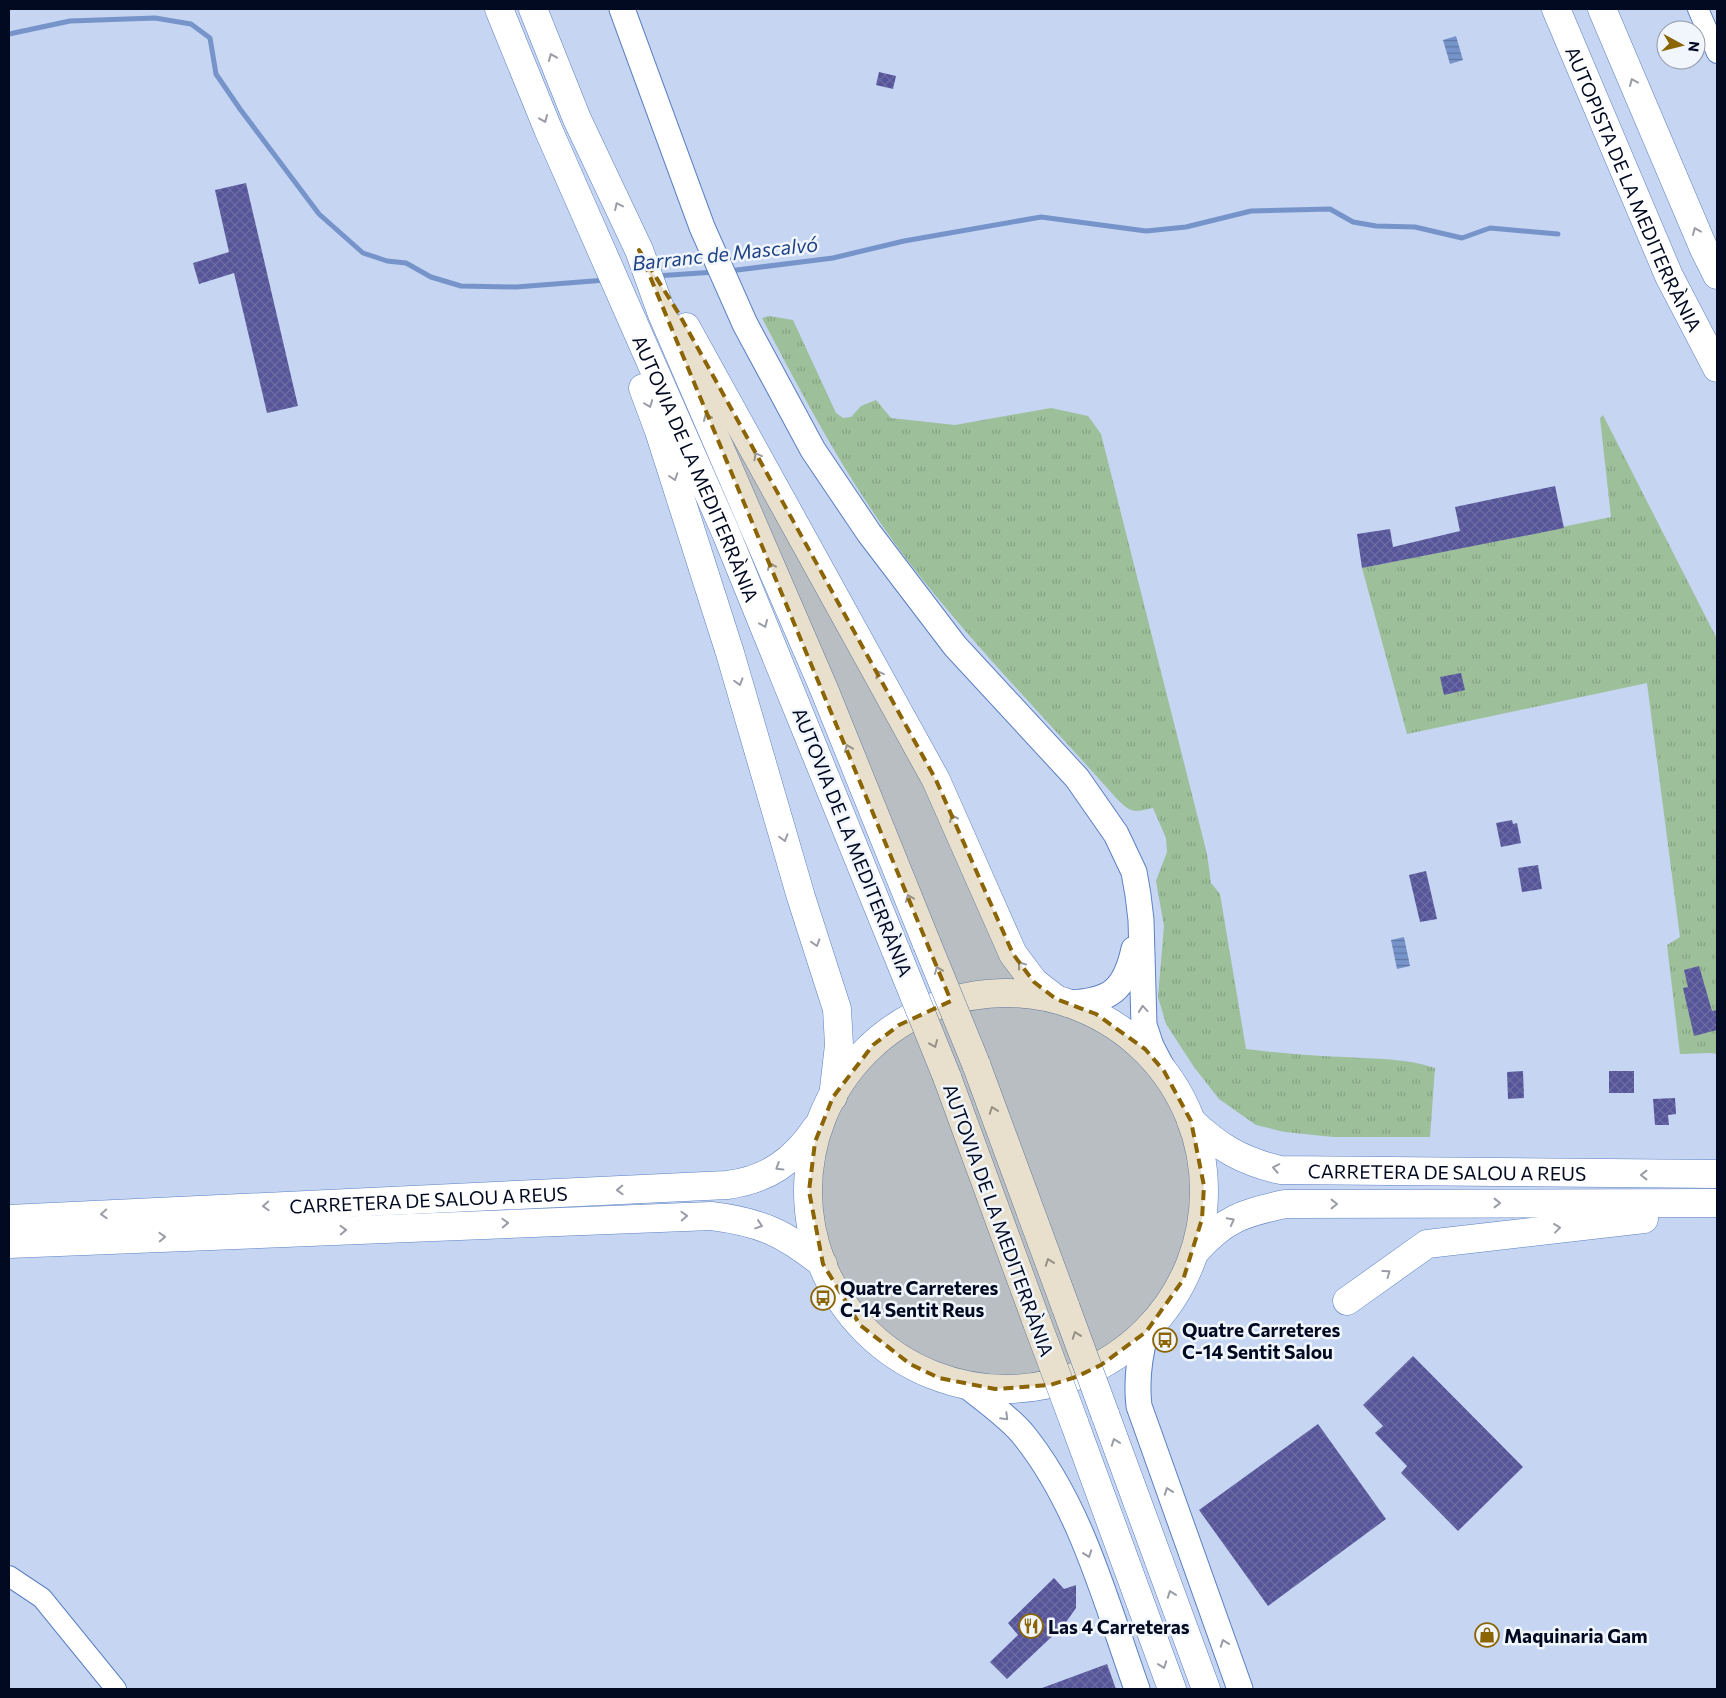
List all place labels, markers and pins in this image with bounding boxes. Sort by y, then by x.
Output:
place label: Quatre Carreteres C-14 Sentit Reus [840,1276,998,1321]
bus stop icon: Quatre Carreteres C-14 Sentit Reus [810,1285,836,1311]
place label: Quatre Carreteres C-14 Sentit Salou [1182,1318,1340,1363]
bus stop icon: Quatre Carreteres C-14 Sentit Salou [1152,1327,1178,1353]
restaurant icon: Las 4 Carreteras [1018,1613,1044,1639]
place label: Las 4 Carreteras [1048,1615,1190,1638]
shop icon: Maquinaria Gam [1474,1622,1500,1648]
place label: Maquinaria Gam [1504,1624,1648,1647]

